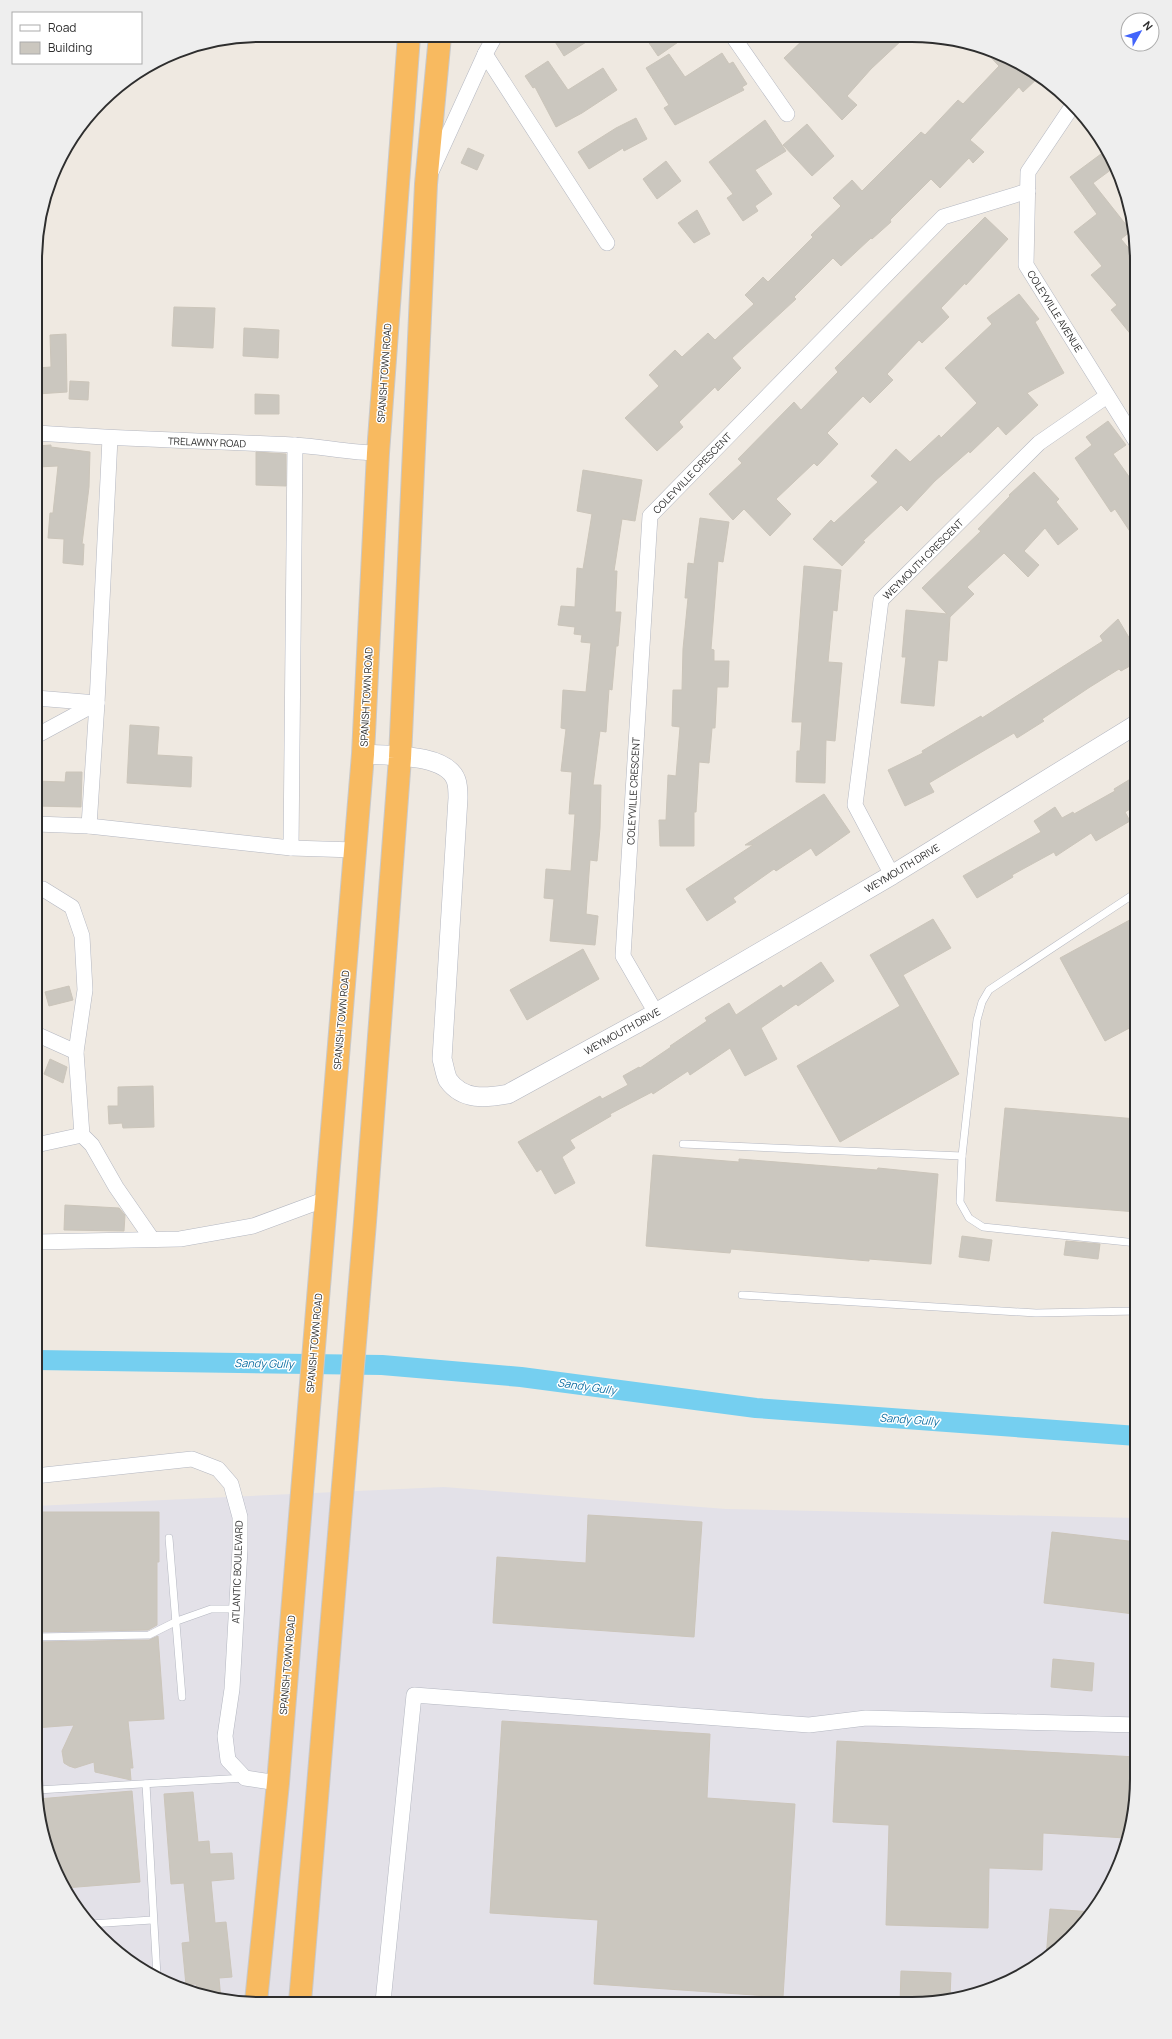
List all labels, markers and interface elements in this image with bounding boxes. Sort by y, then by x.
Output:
legend [12,12,142,64]
north arrow [1120,12,1160,52]
text: N [1140,18,1157,33]
text: Road [48,19,76,36]
text: Building [48,39,92,56]
street label: COLEYVILLE AVENUE [1024,267,1086,355]
street label: SPANISH TOWN ROAD [374,322,394,423]
street label: COLEYVILLE CRESCENT [650,429,734,517]
street label: TRELAWNY ROAD [168,434,247,450]
street label: WEYMOUTH CRESCENT [880,516,966,602]
street label: SPANISH TOWN ROAD [356,647,376,747]
street label: COLEYVILLE CRESCENT [623,737,643,845]
street label: WEYMOUTH DRIVE [862,840,942,896]
street label: SPANISH TOWN ROAD [330,969,352,1070]
street label: WEYMOUTH DRIVE [581,1004,663,1058]
street label: SPANISH TOWN ROAD [303,1292,325,1393]
water label: Sandy Gully [234,1355,296,1371]
water label: Sandy Gully [557,1374,620,1398]
water label: Sandy Gully [879,1409,941,1429]
street label: ATLANTIC BOULEVARD [228,1520,246,1624]
street label: SPANISH TOWN ROAD [276,1614,298,1715]

